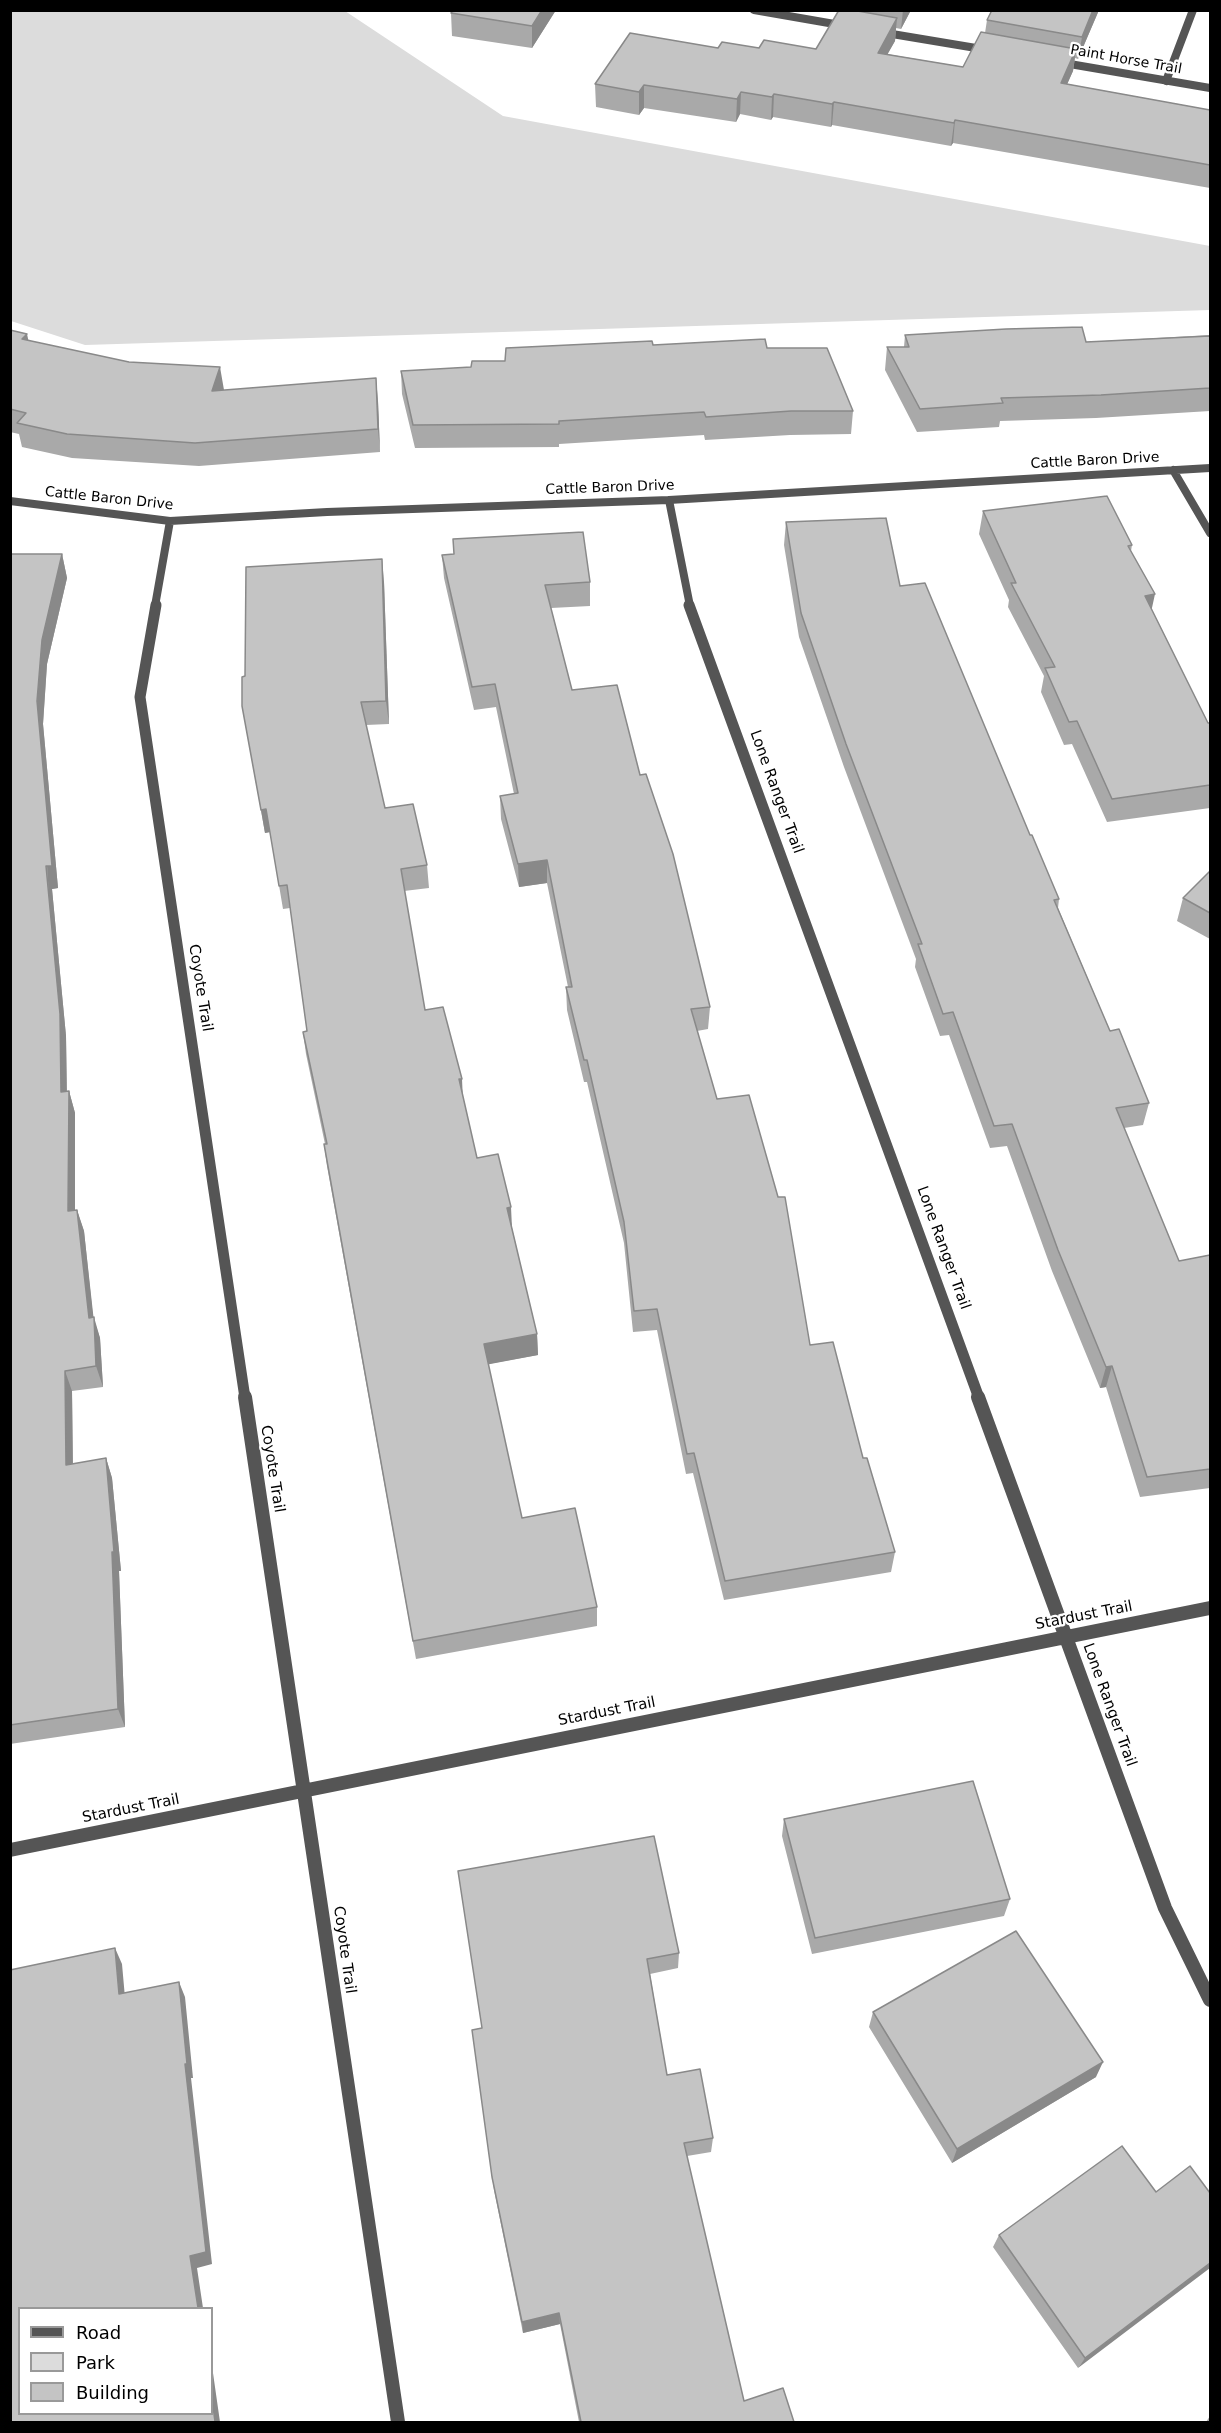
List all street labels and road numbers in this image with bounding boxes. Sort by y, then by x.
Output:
street label: Paint Horse Trail [1069,42,1183,78]
street label: Cattle Baron Drive [1030,449,1160,473]
street label: Cattle Baron Drive [545,477,675,499]
street label: Cattle Baron Drive [44,484,174,514]
street label: Lone Ranger Trail [745,728,807,856]
street label: Coyote Trail [184,943,216,1033]
street label: Lone Ranger Trail [912,1184,974,1312]
street label: Coyote Trail [256,1424,288,1514]
street label: Stardust Trail [1034,1598,1134,1634]
street label: Lone Ranger Trail [1078,1641,1140,1769]
street label: Stardust Trail [557,1694,657,1730]
street label: Stardust Trail [81,1791,181,1827]
street label: Coyote Trail [329,1905,359,1995]

